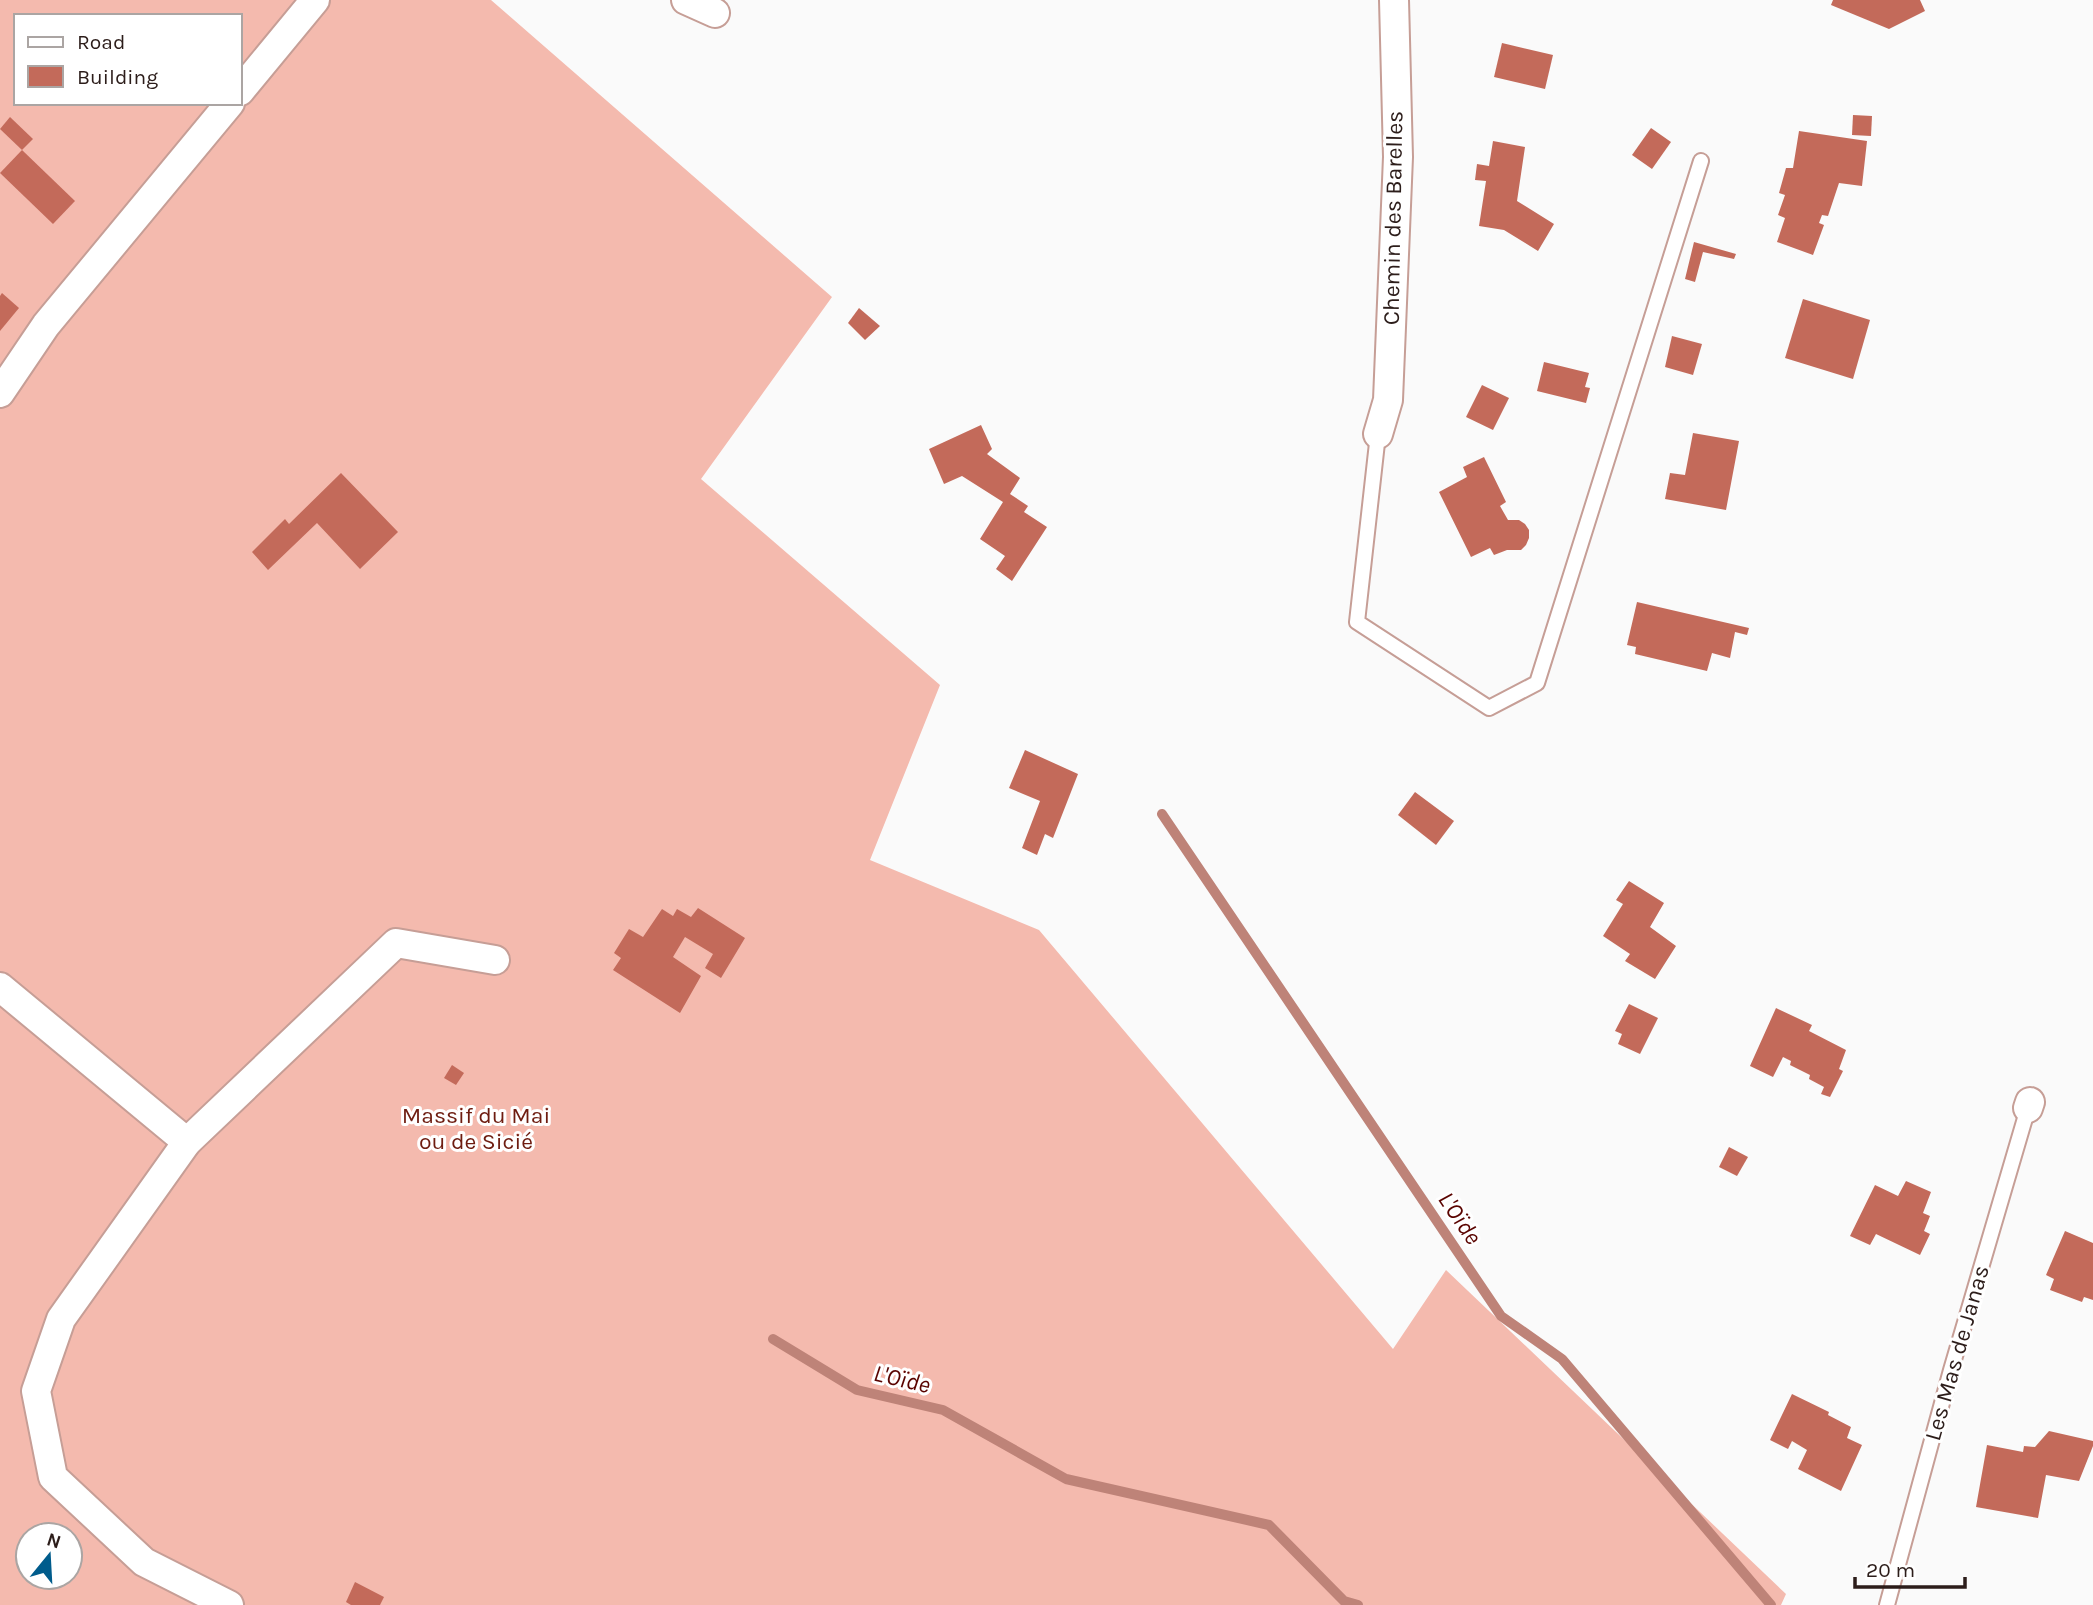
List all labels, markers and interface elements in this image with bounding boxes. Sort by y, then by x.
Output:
legend [14,14,242,105]
text: Road [77,30,125,54]
text: Building [77,65,158,89]
street label: Chemin des Barelles [1378,111,1408,325]
park label: Massif du Mai ou de Sicié [402,1102,550,1155]
water label: L'Oïde [1432,1186,1488,1250]
street label: Les Mas de Janas [1919,1262,1995,1444]
water label: L'Oïde [871,1359,933,1399]
north arrow [14,1521,84,1591]
text: N [44,1528,64,1553]
scale bar [1855,1546,1965,1590]
text: 20 m [1866,1558,1915,1582]

